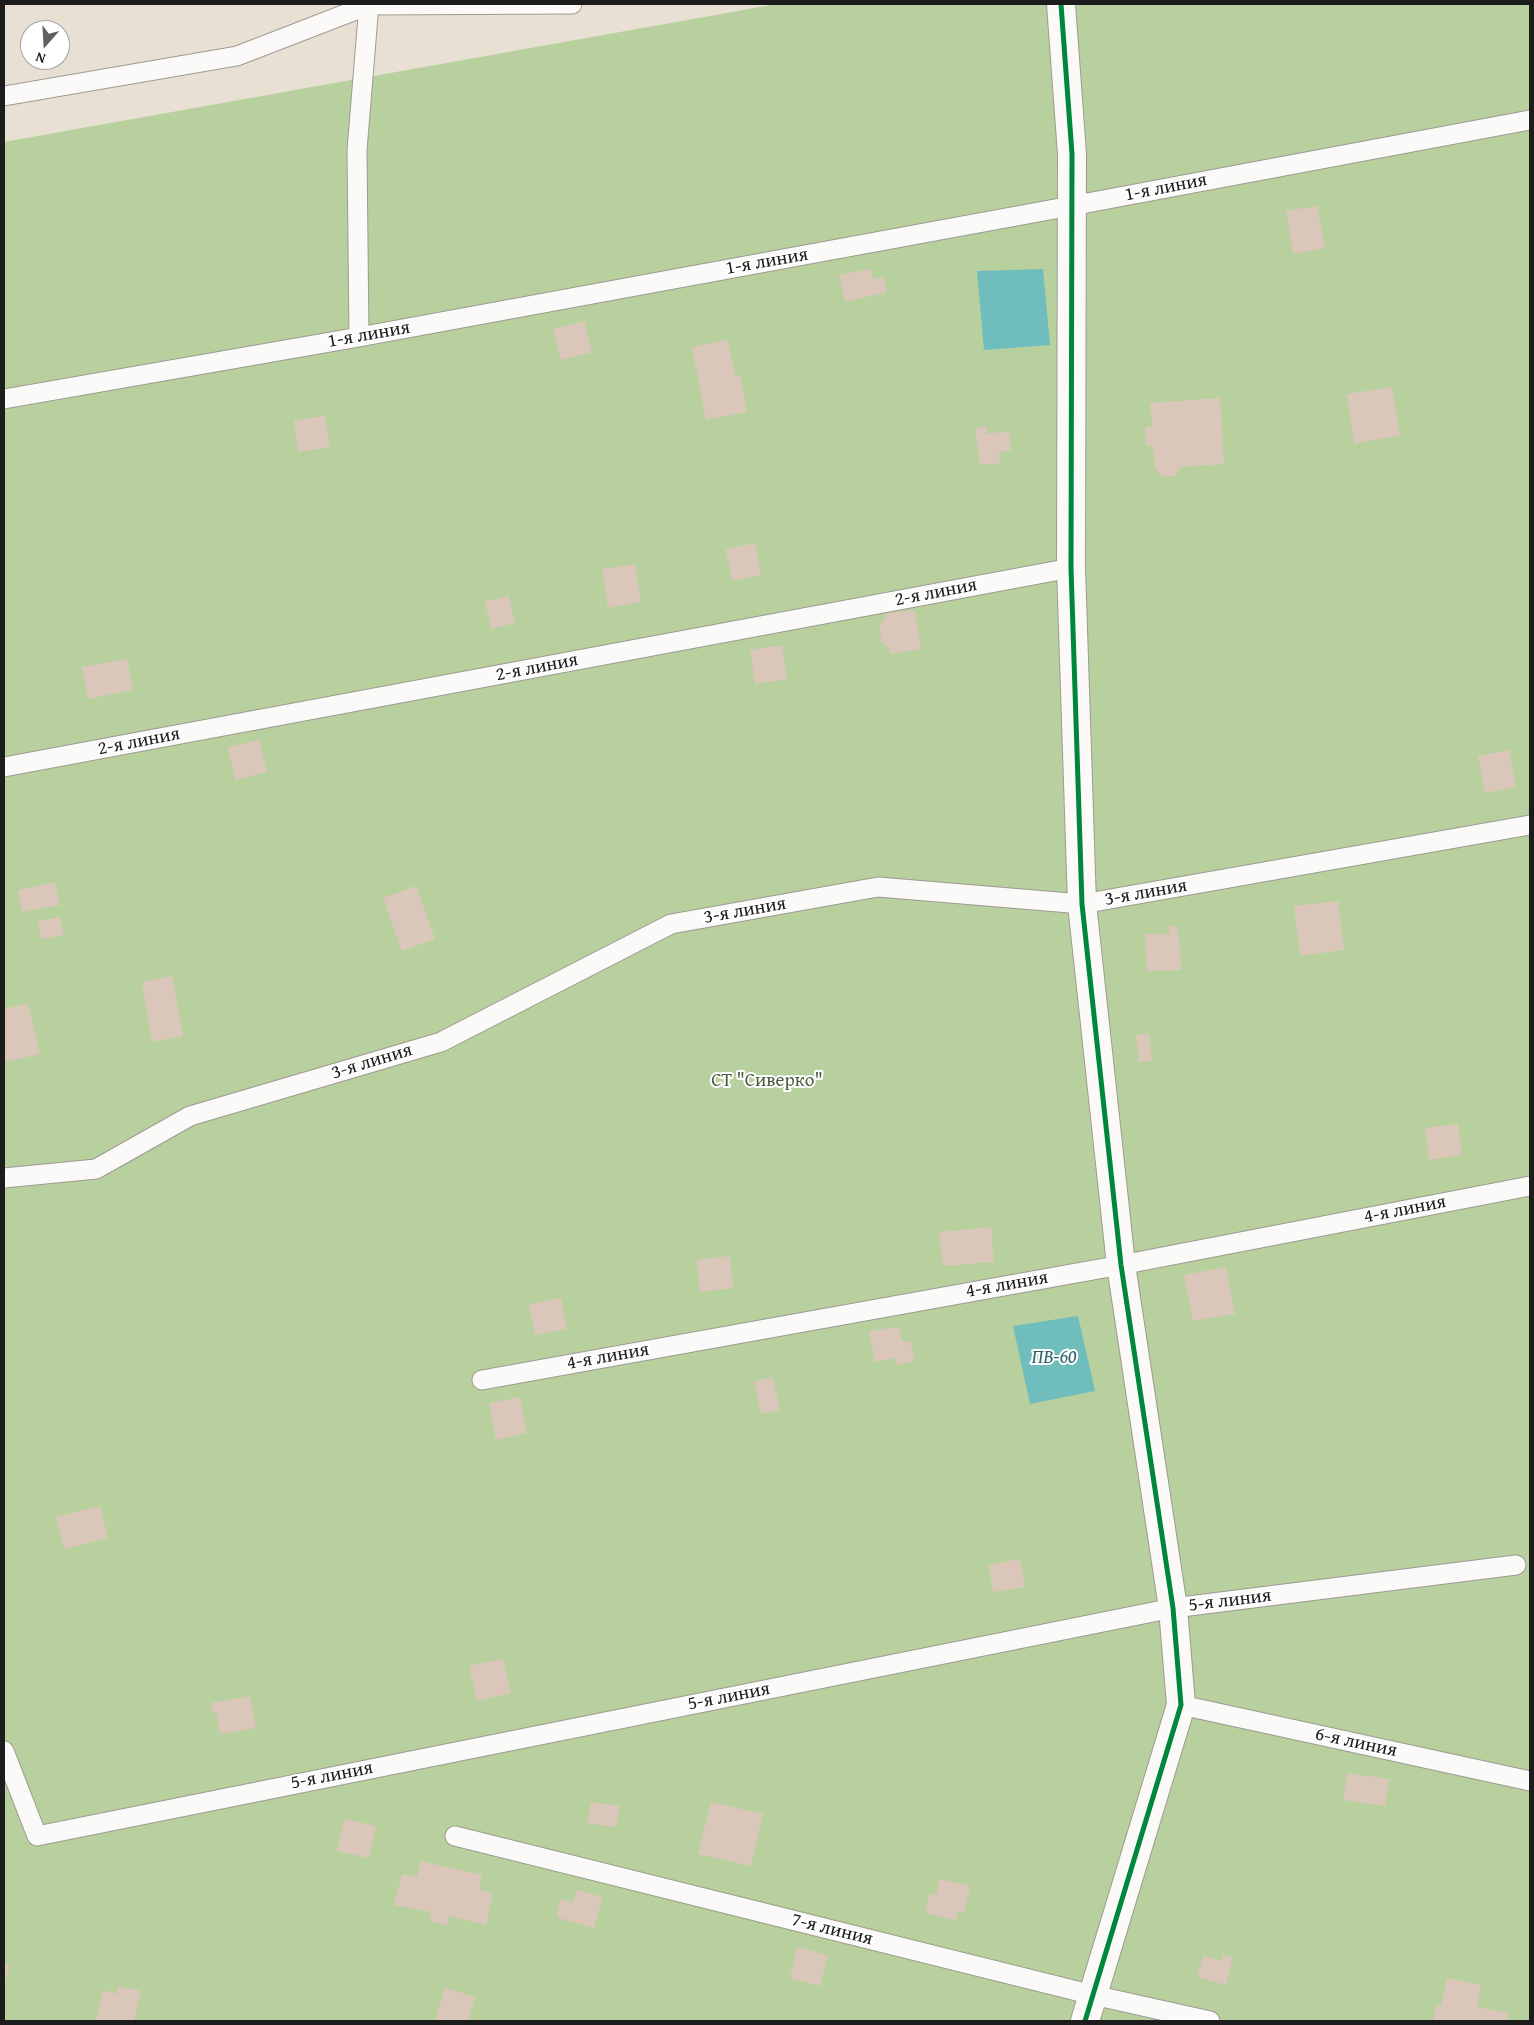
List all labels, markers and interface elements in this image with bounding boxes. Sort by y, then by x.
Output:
north arrow [20,20,70,70]
text: N [33,47,48,69]
street label: 1-я линия [1123,169,1209,207]
street label: 1-я линия [724,244,810,280]
street label: 1-я линия [326,317,412,353]
street label: 2-я линия [893,574,979,612]
street label: 2-я линия [494,649,580,687]
street label: 2-я линия [96,723,182,761]
street label: 3-я линия [1103,875,1189,911]
street label: 3-я линия [702,893,788,929]
street label: 3-я линия [329,1039,415,1085]
park label: СТ "Сиверко" [711,1070,823,1092]
street label: 4-я линия [1362,1191,1448,1229]
street label: 4-я линия [964,1267,1050,1303]
street label: 4-я линия [565,1339,651,1375]
water label: ПВ-60 [1032,1346,1076,1370]
street label: 5-я линия [1187,1585,1273,1617]
street label: 5-я линия [686,1678,772,1716]
street label: 6-я линия [1313,1723,1399,1763]
street label: 5-я линия [289,1757,375,1795]
street label: 7-я линия [789,1909,875,1951]

